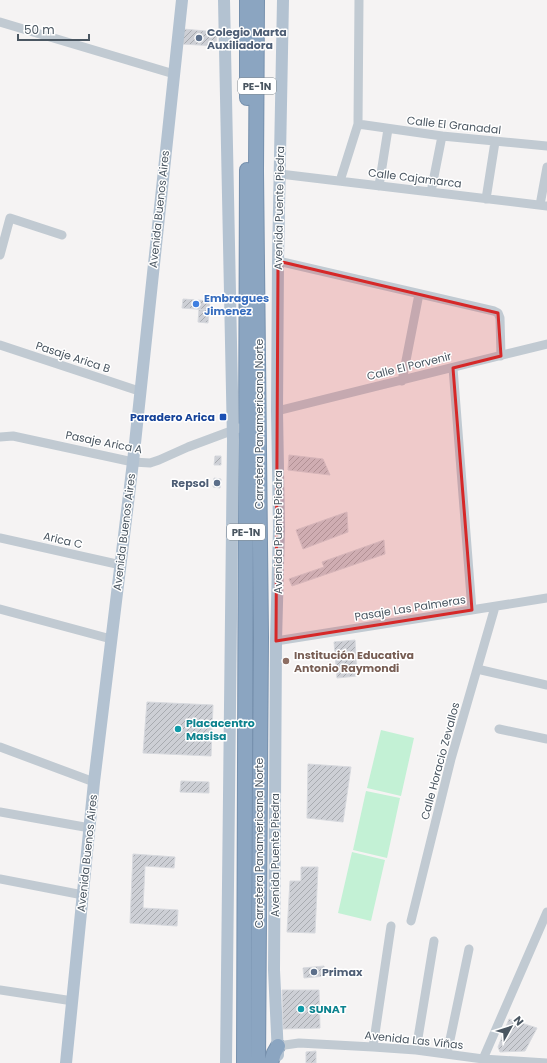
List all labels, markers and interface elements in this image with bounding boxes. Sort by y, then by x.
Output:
scale bar [18,16,89,42]
text: 50 m [24,21,55,38]
place label: Colegio Marta Auxiliadora [207,24,287,53]
marker: Colegio Marta Auxiliadora [194,33,204,43]
road number: PE-1N [238,78,276,94]
street label: Calle El Granadal [406,112,502,138]
street label: Avenida Puente Piedra [270,146,288,270]
street label: Avenida Buenos Aires [145,149,173,269]
street label: Calle Cajamarca [367,164,463,192]
place label: Embragues Jimenez [204,290,269,319]
marker: Embragues Jimenez [191,299,201,309]
street label: Pasaje Arica B [34,337,113,377]
street label: Carretera Panamericana Norte [251,338,267,509]
street label: Calle El Porvenir [365,348,453,384]
place label: Paradero Arica [130,409,215,425]
marker: Paradero Arica [218,412,228,422]
street label: Pasaje Arica A [64,427,144,457]
street label: Avenida Puente Piedra [270,470,286,594]
street label: Avenida Buenos Aires [109,472,139,592]
place label: Repsol [171,475,209,491]
marker: Repsol [212,478,222,488]
road number: PE-1N [227,524,265,540]
street label: Arica C [42,528,84,552]
street label: Pasaje Las Palmeras [353,591,467,625]
place label: Institución Educativa Antonio Raymondi [294,647,414,676]
marker: Institución Educativa Antonio Raymondi [281,656,291,666]
street label: Calle Horacio Zevallos [417,700,463,822]
place label: Placacentro Masisa [186,715,255,744]
marker: Placacentro Masisa [173,724,183,734]
street label: Carretera Panamericana Norte [251,757,267,928]
street label: Avenida Buenos Aires [73,793,101,913]
street label: Avenida Puente Piedra [267,793,283,917]
place label: Primax [322,964,363,980]
marker: Primax [309,967,319,977]
place label: SUNAT [309,1001,347,1017]
marker: SUNAT [296,1004,306,1014]
north arrow [491,1007,531,1047]
text: N [510,1012,528,1029]
street label: Avenida Las Viñas [364,1027,464,1053]

